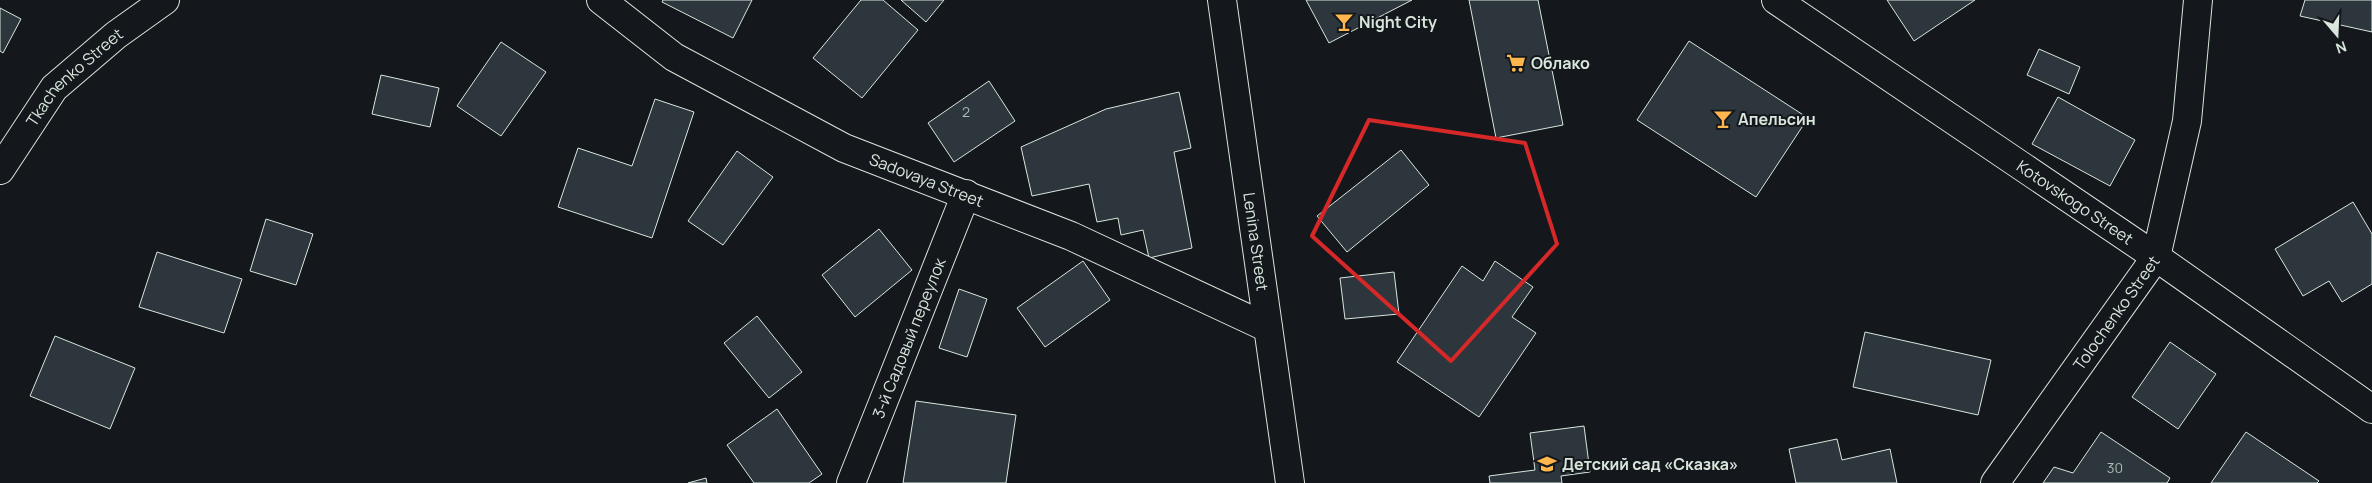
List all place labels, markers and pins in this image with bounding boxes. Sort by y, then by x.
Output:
bar icon: Night City [1333,11,1355,33]
place label: Night City [1359,11,1437,33]
supermarket icon: Облако [1505,52,1527,74]
place label: Облако [1531,52,1590,74]
bar icon: Апельсин [1712,108,1734,130]
place label: Апельсин [1738,108,1816,130]
school or university icon: Детский сад «Сказка» [1536,453,1558,475]
place label: Детский сад «Сказка» [1562,453,1738,475]

